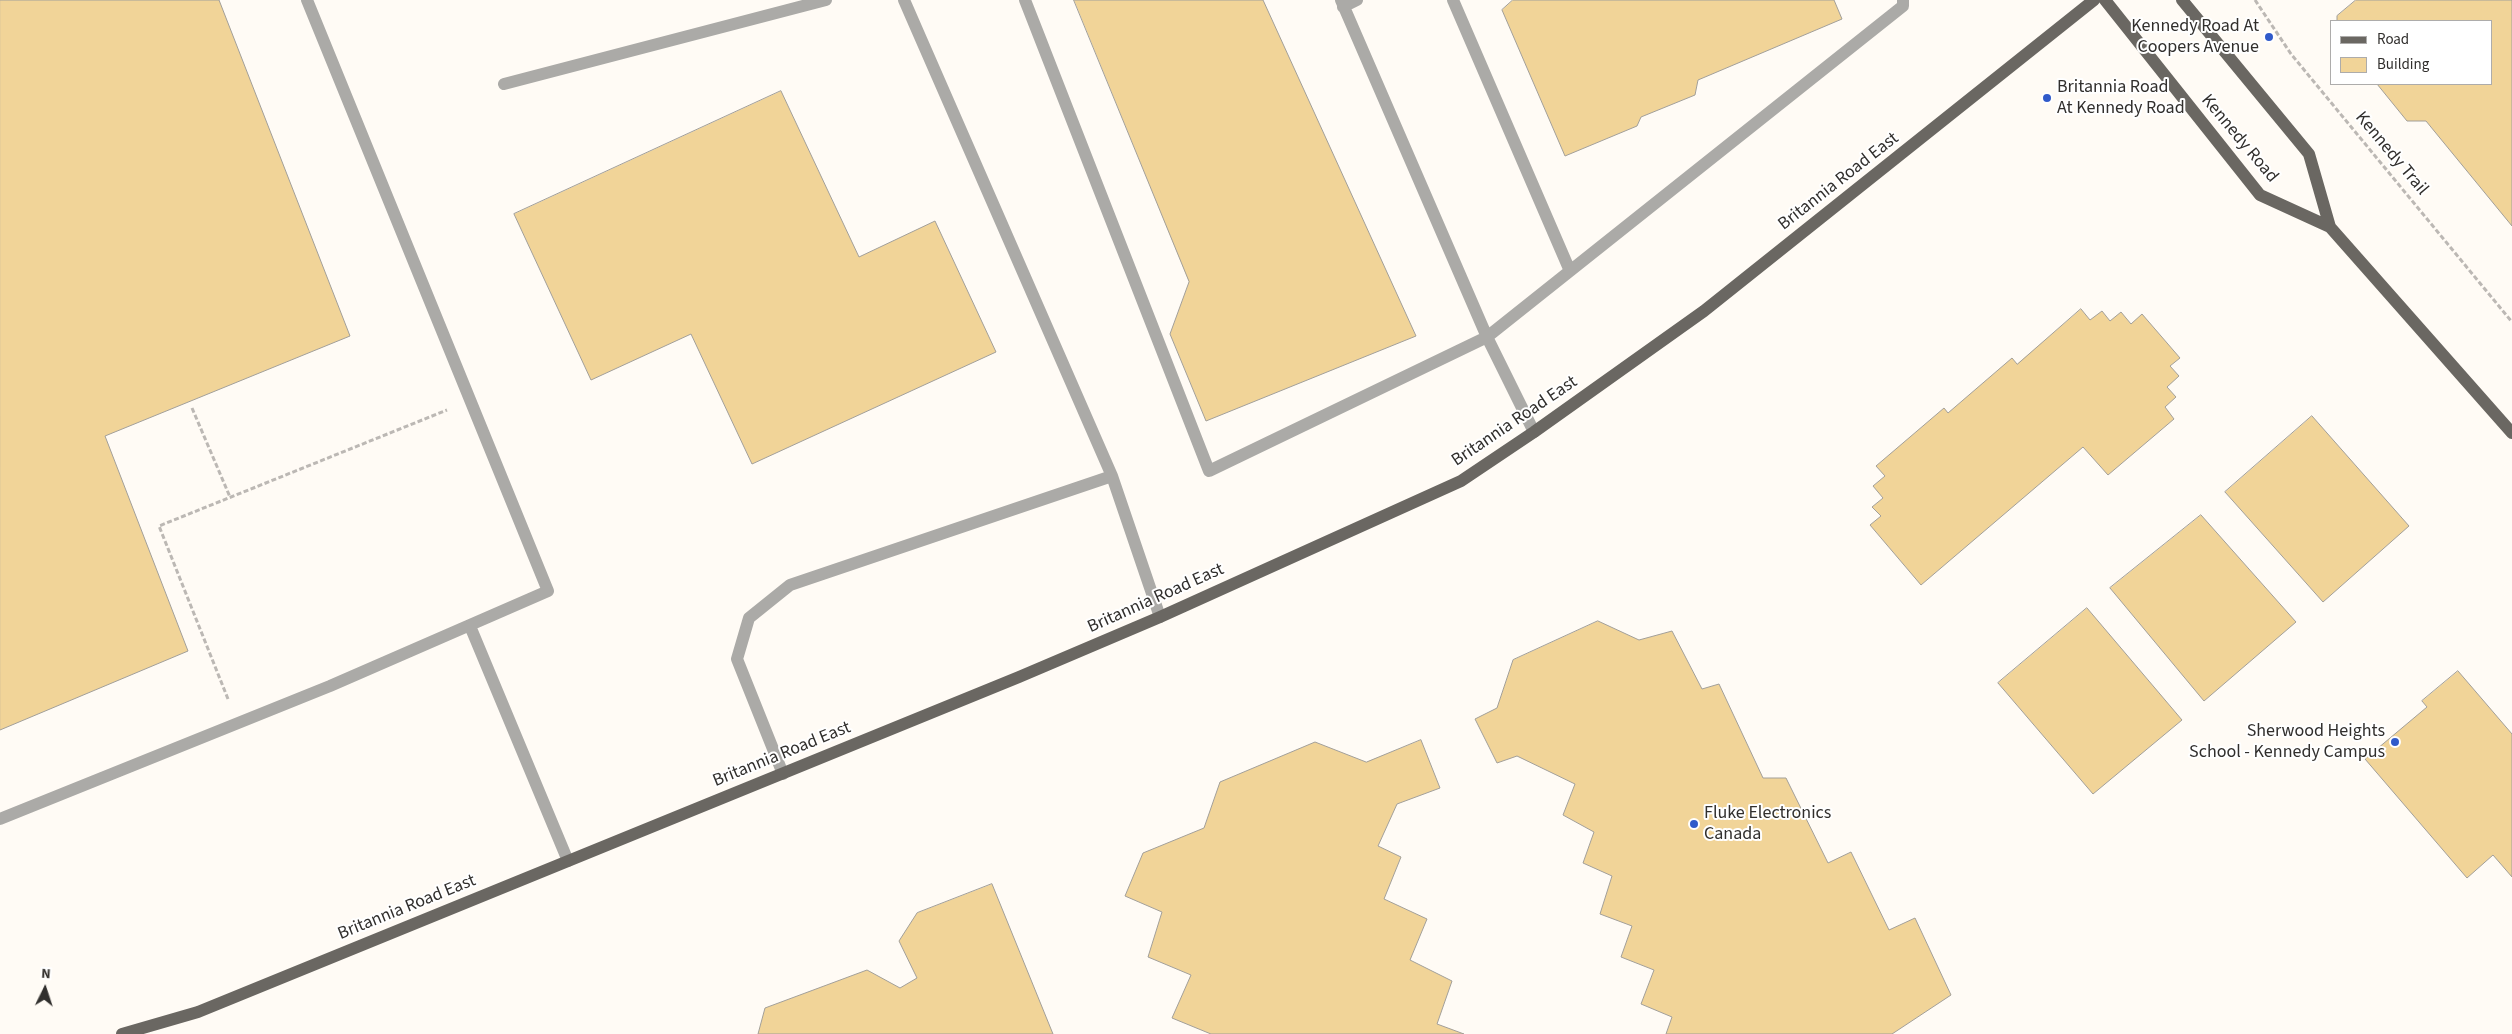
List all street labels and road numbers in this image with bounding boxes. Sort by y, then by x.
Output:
street label: Kennedy Road [2196,91,2282,187]
street label: Kennedy Trail [2350,108,2432,200]
street label: Britannia Road East [1774,128,1904,236]
street label: Britannia Road East [1448,372,1582,472]
street label: Britannia Road East [1085,559,1227,639]
street label: Britannia Road East [710,717,854,793]
street label: Britannia Road East [335,870,479,946]

